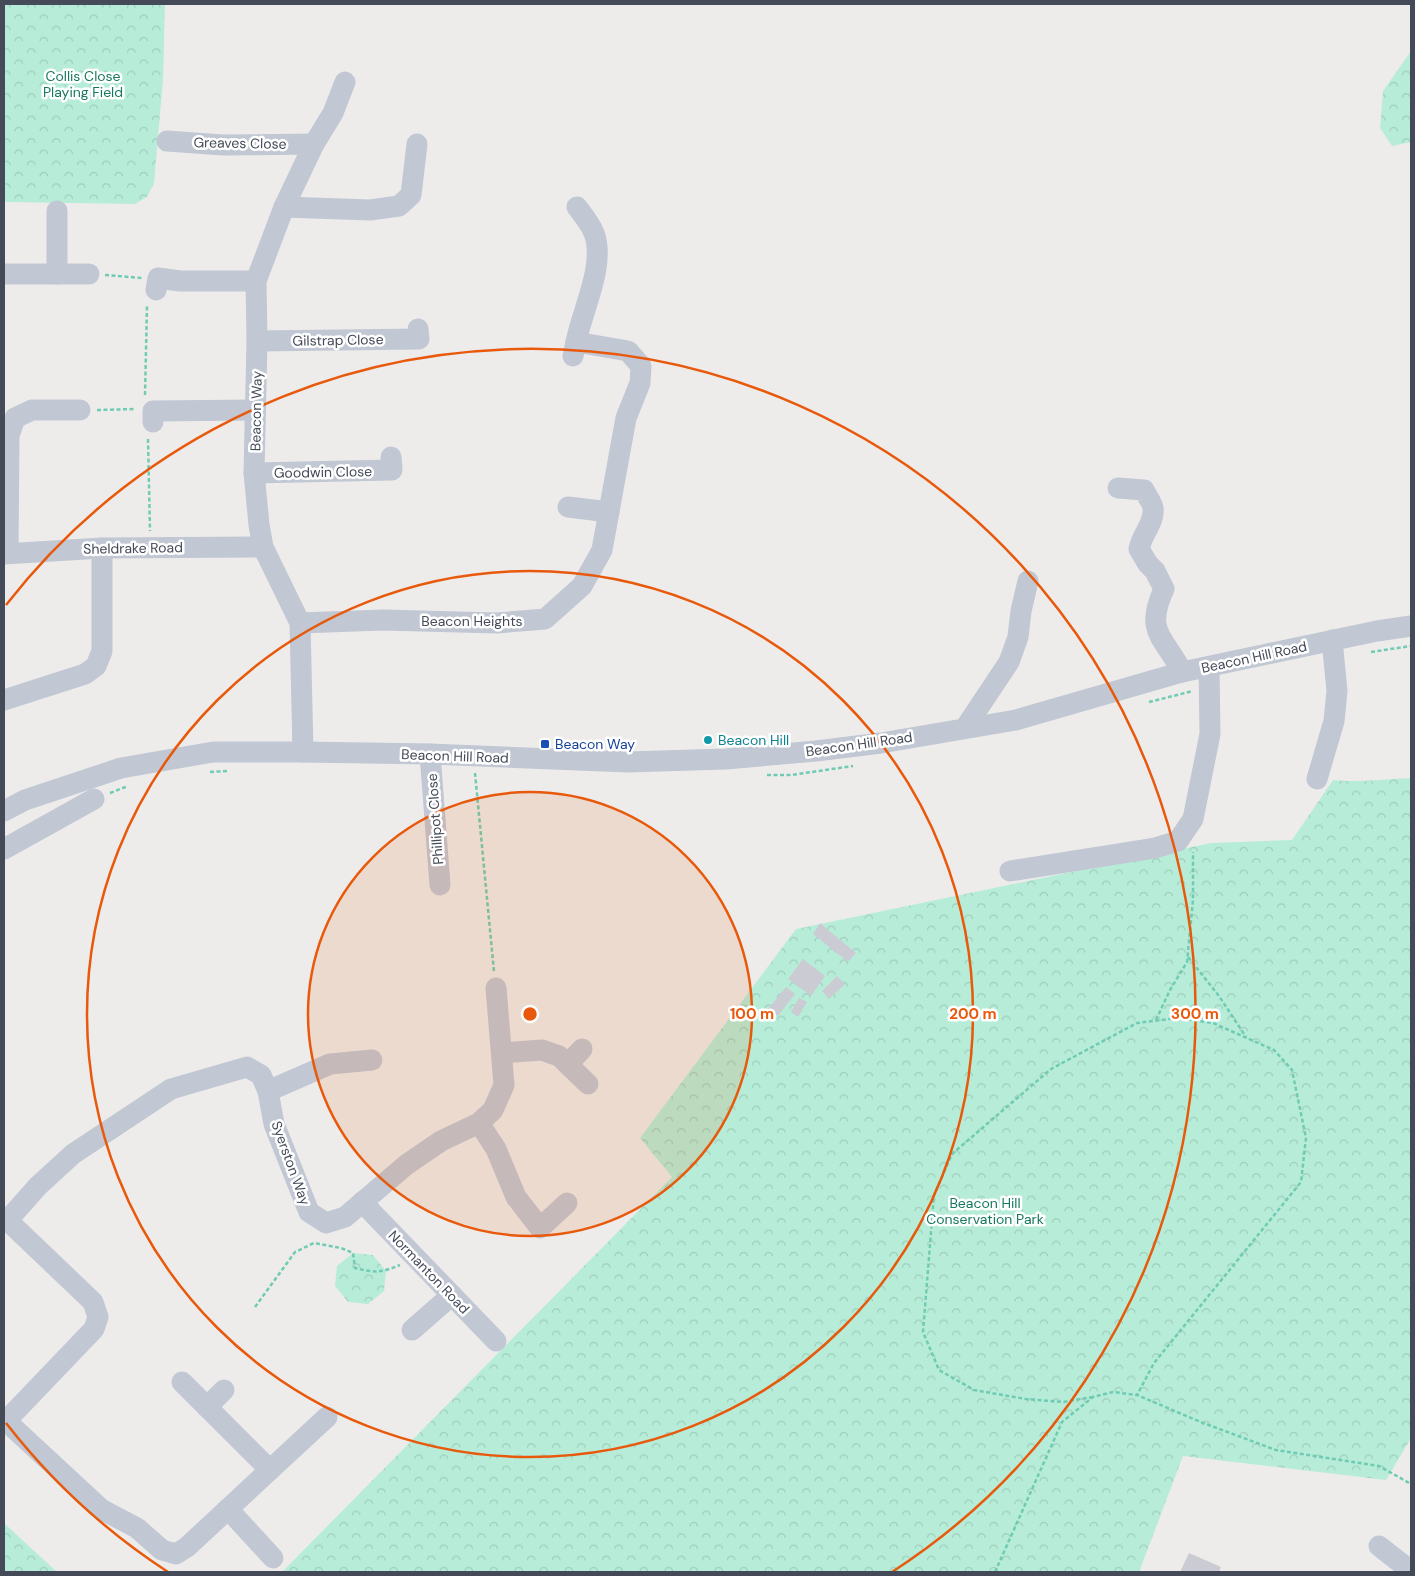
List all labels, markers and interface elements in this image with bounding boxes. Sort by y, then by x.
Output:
park label: Collis Close Playing Field [43,67,123,101]
street label: Greaves Close [193,133,287,153]
street label: Gilstrap Close [292,330,384,350]
street label: Beacon Way [246,371,266,451]
street label: Goodwin Close [274,462,372,482]
street label: Sheldrake Road [83,538,183,558]
street label: Beacon Heights [421,612,523,630]
street label: Beacon Hill Road [1200,637,1308,677]
street label: Beacon Hill Road [804,728,914,760]
place label: Beacon Hill [718,731,789,749]
marker: Beacon Hill [702,734,714,746]
place label: Beacon Way [555,735,635,753]
marker: Beacon Way [539,738,551,750]
street label: Beacon Hill Road [401,745,509,767]
street label: Phillipot Close [423,773,447,865]
text: 100 m [730,1004,774,1024]
text: 200 m [949,1004,997,1024]
text: 300 m [1171,1004,1219,1024]
centre of rings [521,1005,539,1023]
street label: Syerston Way [267,1118,315,1208]
park label: Beacon Hill Conservation Park [926,1194,1044,1228]
street label: Normanton Road [385,1226,473,1318]

